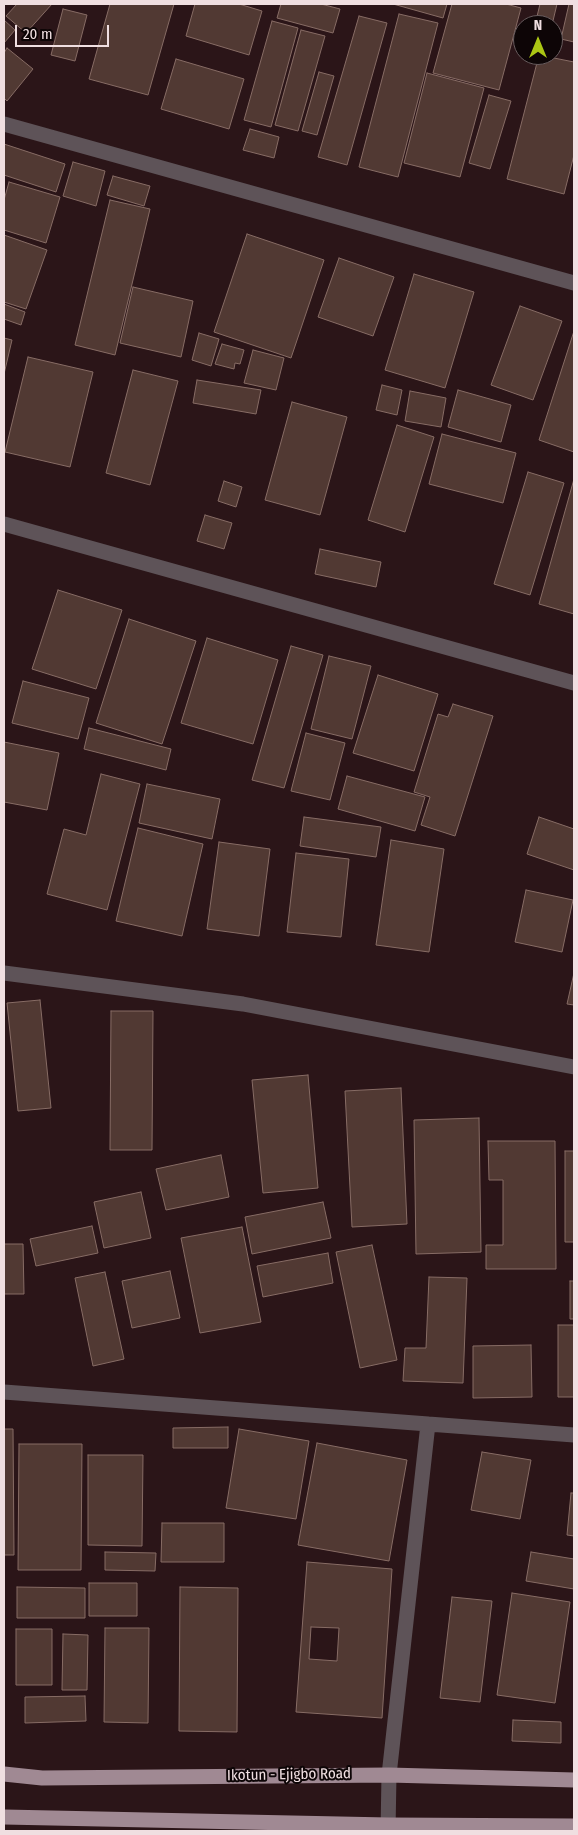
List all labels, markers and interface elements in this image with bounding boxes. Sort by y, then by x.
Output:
scale bar [18,15,111,47]
north arrow [513,15,563,65]
text: N [534,17,542,34]
text: 20 m [23,25,53,43]
street label: Ikotun - Ejigbo Road [227,1765,351,1785]

